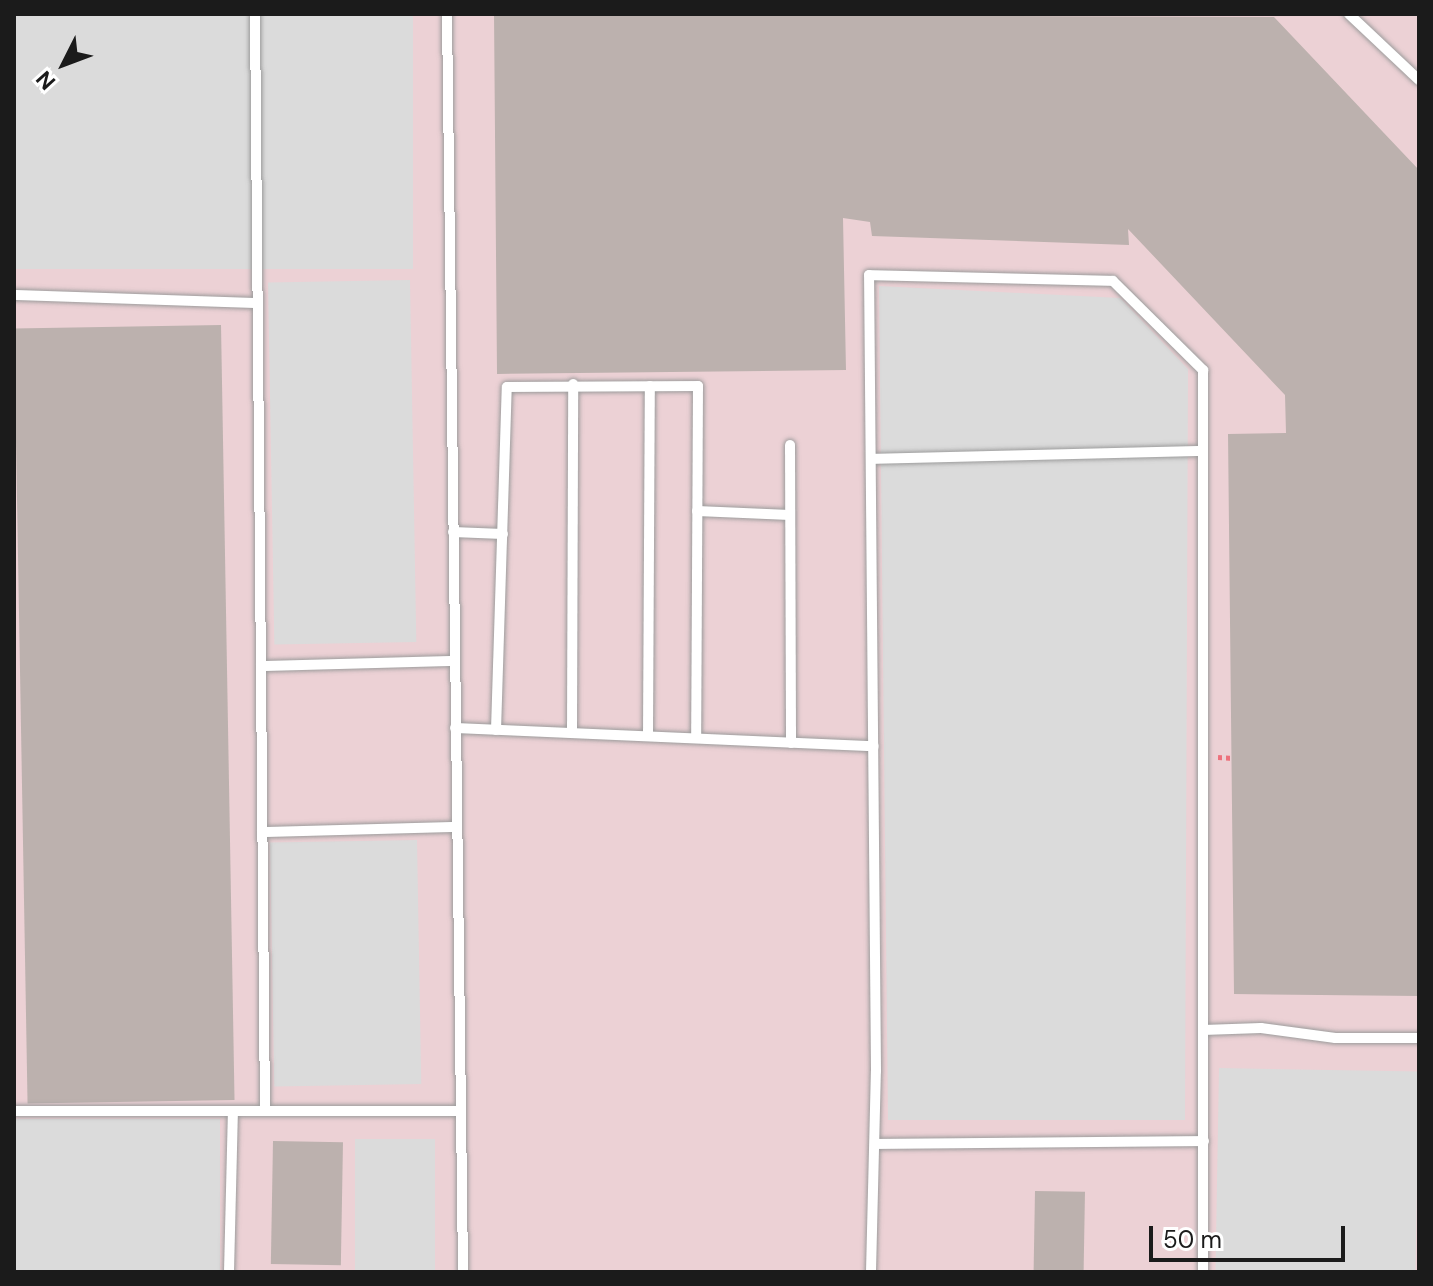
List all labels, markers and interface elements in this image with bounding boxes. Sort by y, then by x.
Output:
north arrow [24,24,104,104]
text: N [30,65,62,96]
scale bar [1153,1210,1349,1260]
text: 50 m [1163,1224,1222,1255]

